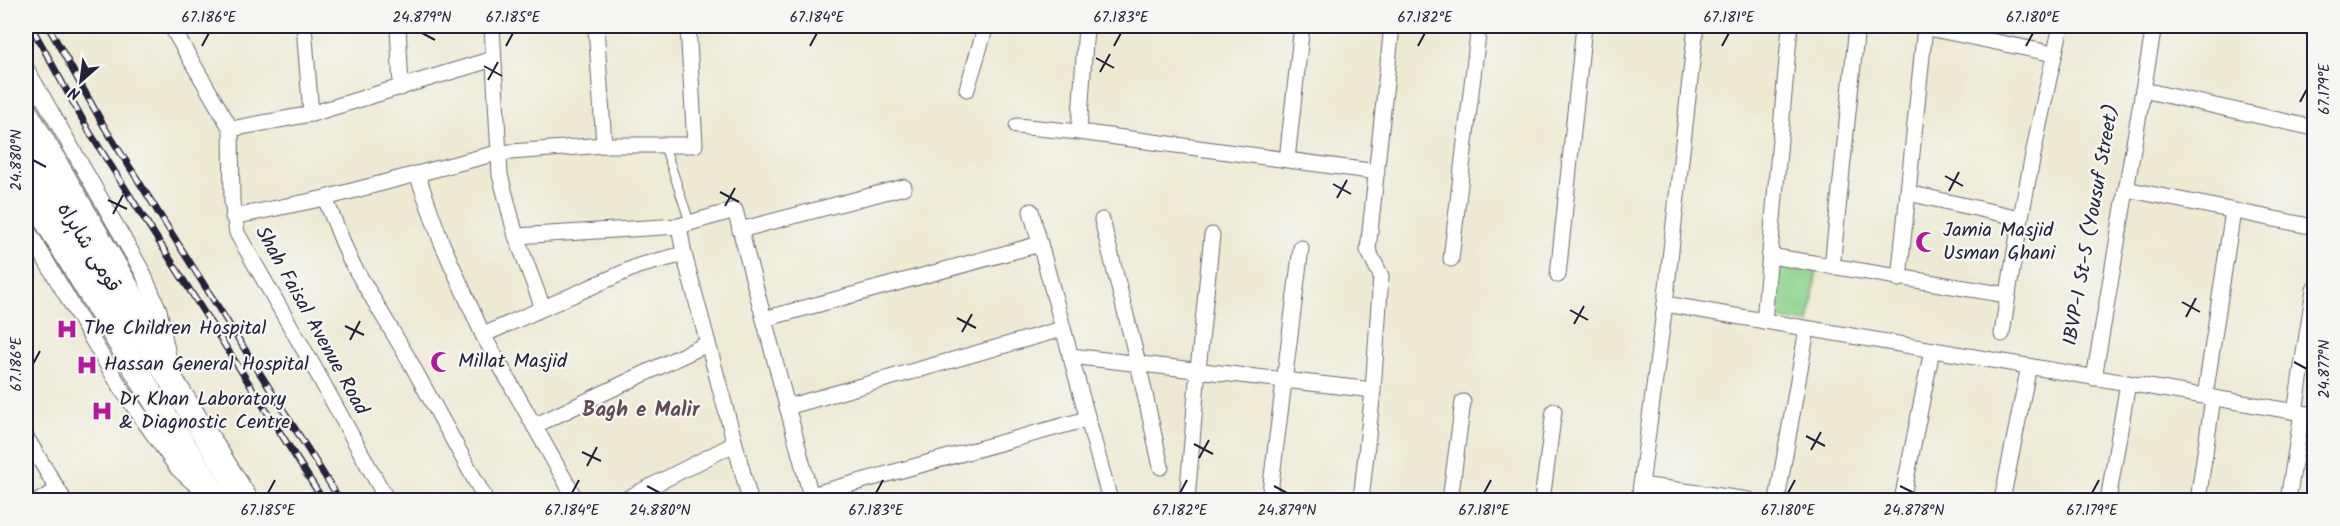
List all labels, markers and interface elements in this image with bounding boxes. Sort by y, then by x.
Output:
text: 67.186°E [182,6,238,30]
text: 24.879°N [392,6,452,30]
text: 67.185°E [486,6,541,30]
text: 67.184°E [790,6,846,30]
text: 67.183°E [1094,6,1150,30]
text: 67.182°E [1397,6,1454,30]
text: 67.181°E [1703,6,1756,30]
text: 67.180°E [2006,6,2061,30]
north arrow [51,51,111,111]
text: 67.179°E [2313,62,2337,115]
text: N [64,80,85,106]
street label: IBVP-1 St-5 (Yousuf Street) [2055,102,2129,348]
text: 24.880°N [5,129,29,191]
street label: قومی شاہراہ [48,197,128,299]
place label: Jamia Masjid Usman Ghani [1943,215,2056,270]
street label: Shah Faisal Avenue Road [246,221,377,422]
mosque icon: Jamia Masjid Usman Ghani [1914,230,1938,254]
place label: The Children Hospital [84,313,266,345]
hospital icon: The Children Hospital [55,317,79,341]
text: 67.186°E [5,335,29,391]
text: 24.877°N [2313,340,2337,398]
place label: Millat Masjid [458,346,568,378]
place label: Hassan General Hospital [104,349,309,381]
mosque icon: Millat Masjid [429,350,453,374]
hospital icon: Hassan General Hospital [75,353,99,377]
place label: Dr Khan Laboratory & Diagnostic Centre [119,384,290,439]
district label: Bagh e Malir [582,394,701,427]
hospital icon: Dr Khan Laboratory & Diagnostic Centre [90,399,114,423]
text: 67.185°E [241,499,296,523]
text: 67.184°E [545,499,601,523]
text: 24.880°N [629,499,691,523]
text: 67.183°E [849,499,905,523]
text: 67.182°E [1152,499,1209,523]
text: 24.879°N [1257,499,1317,523]
text: 67.181°E [1458,499,1511,523]
text: 67.180°E [1761,499,1816,523]
text: 24.878°N [1884,499,1944,523]
text: 67.179°E [2066,499,2119,523]

